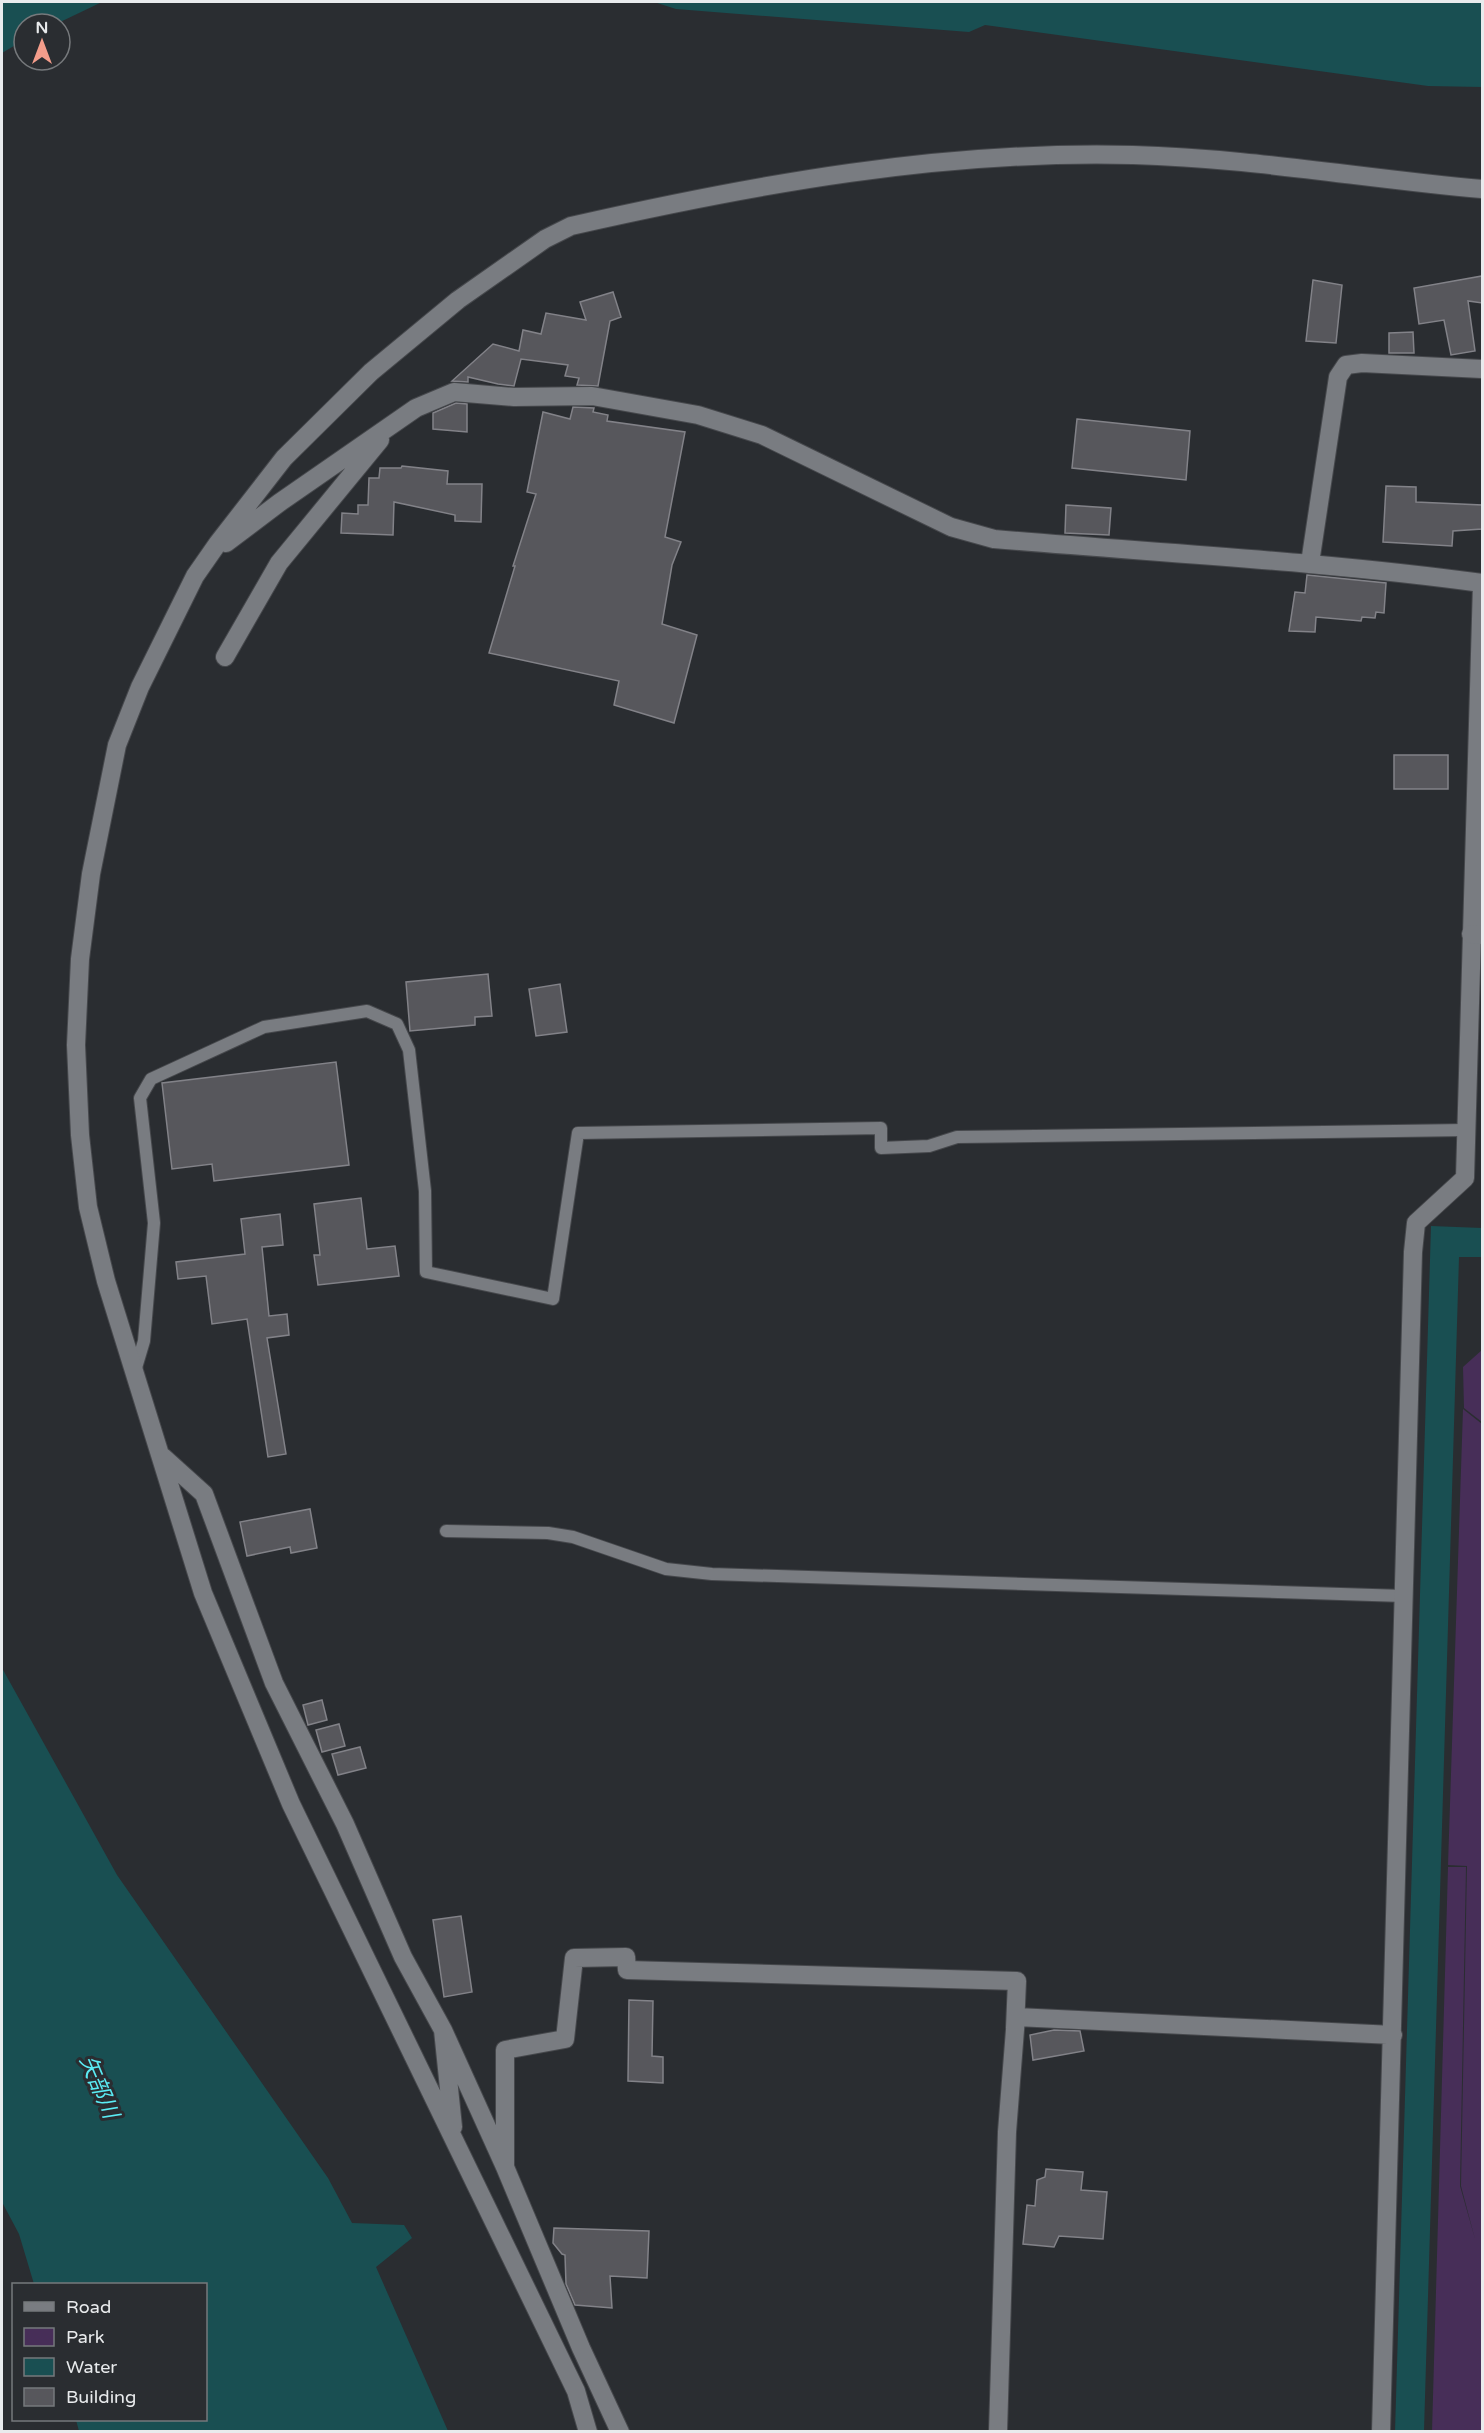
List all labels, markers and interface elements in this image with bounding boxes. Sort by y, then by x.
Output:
north arrow [12,12,72,72]
text: N [36,18,48,38]
water label: 矢部川 [74,2052,125,2124]
legend [12,2283,207,2421]
text: Road [66,2296,111,2318]
text: Park [66,2326,105,2348]
text: Water [66,2356,117,2378]
text: Building [66,2386,136,2408]

